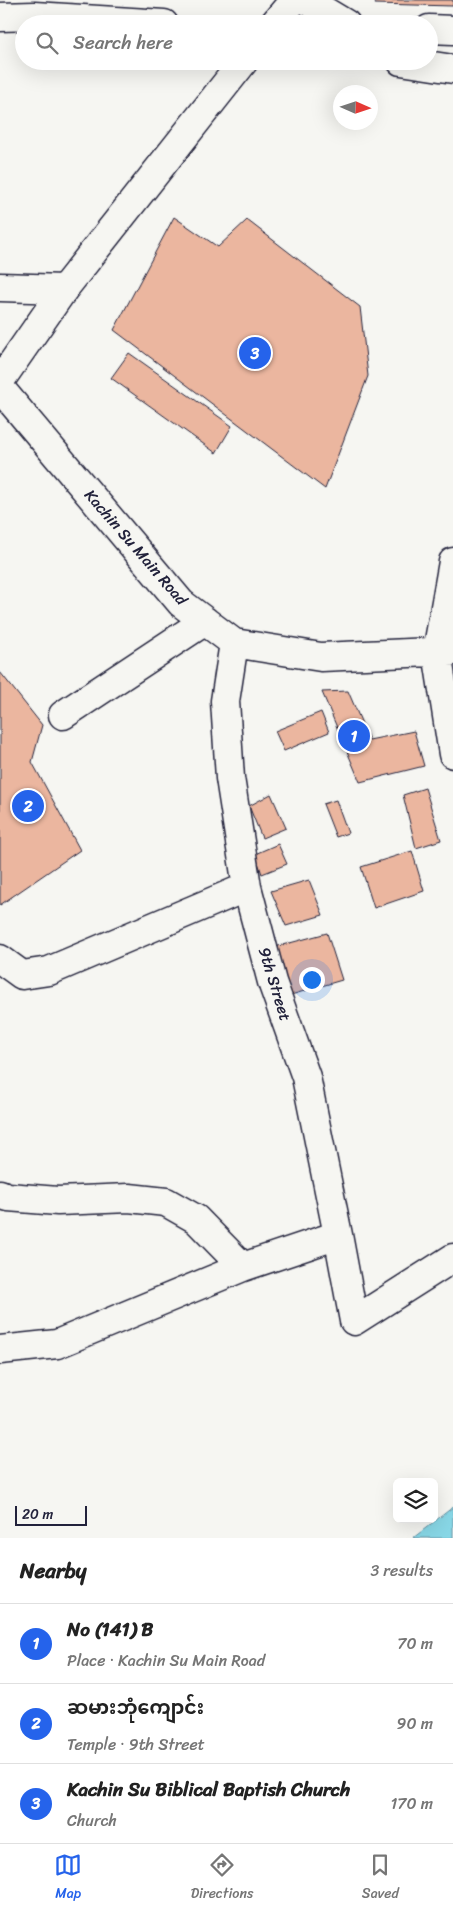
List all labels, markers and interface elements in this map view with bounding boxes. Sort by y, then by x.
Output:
search box [15,15,438,70]
text: Search here [73,26,173,59]
icon: search [33,29,61,57]
north arrow [333,85,378,130]
pin: 3 [239,334,271,372]
street label: Kachin Su Main Road [77,482,196,613]
pin: 1 [338,717,370,755]
pin: 2 [12,787,44,825]
street label: 9th Street [250,943,300,1025]
your location [299,967,325,993]
map controls [393,1478,438,1523]
button: layers [393,1478,438,1523]
text: 20 m [22,1502,53,1527]
scale bar [15,1503,88,1526]
text: Nearby [20,1552,86,1590]
text: 3 results [370,1556,433,1585]
text: No (141) B [67,1613,153,1646]
text: 1 [33,1629,39,1658]
text: 70 m [397,1629,433,1658]
text: Place · Kachin Su Main Road [67,1646,265,1675]
text: ဆမားဘုံကျောင်း [67,1691,204,1724]
text: 2 [31,1709,41,1738]
text: 90 m [397,1709,433,1738]
text: Temple · 9th Street [67,1730,205,1759]
text: Kachin Su Biblical Baptish Church [67,1773,350,1806]
text: 3 [32,1789,40,1818]
text: 170 m [390,1789,433,1818]
text: Church [67,1806,117,1835]
tab: Map [54,1851,82,1906]
tab: Directions [191,1851,253,1906]
tab: Saved [362,1851,399,1906]

